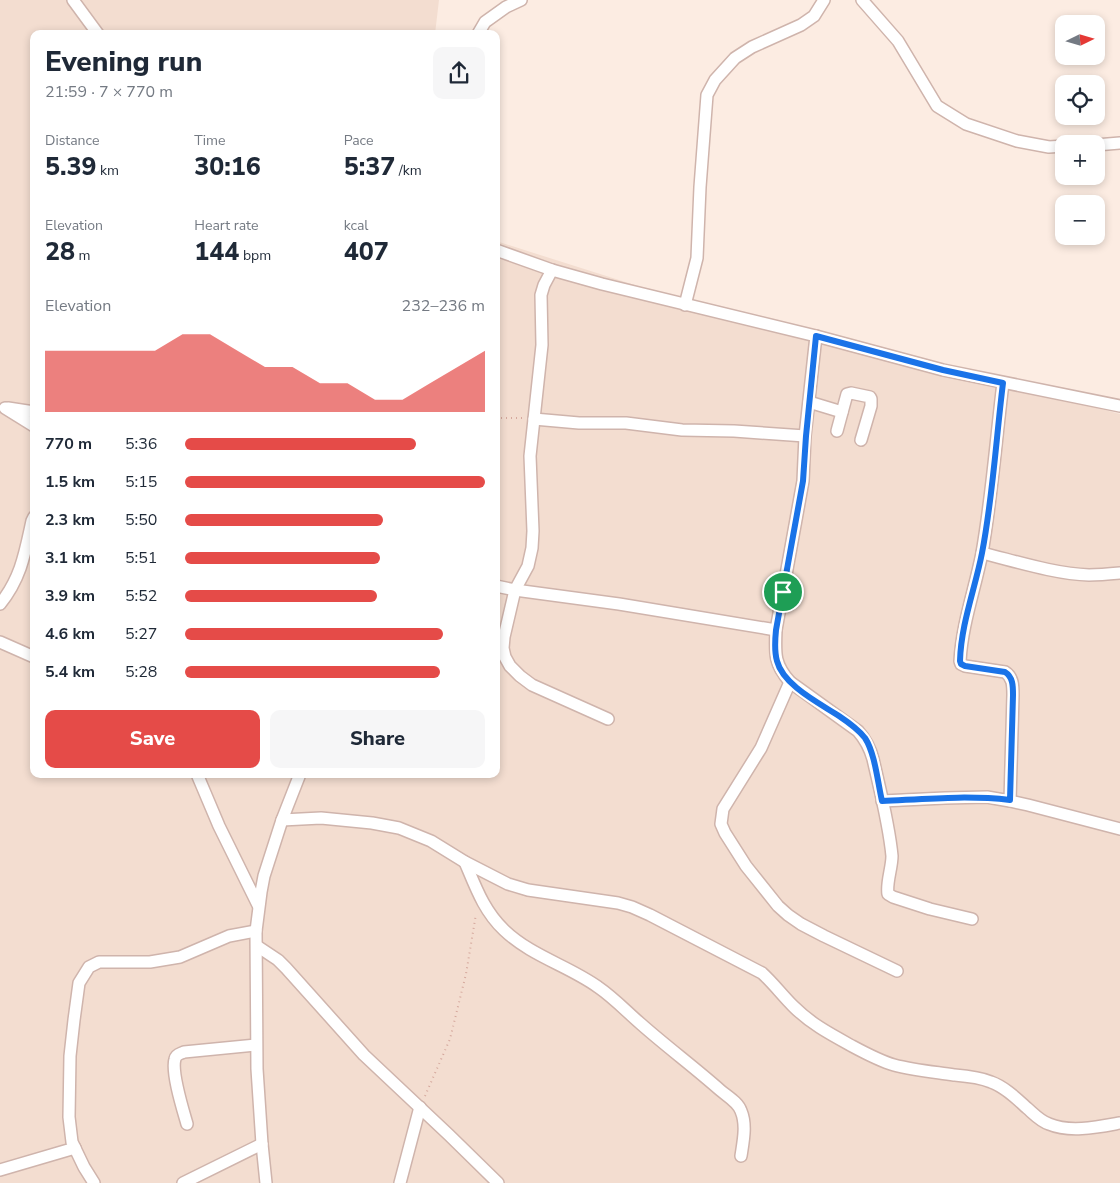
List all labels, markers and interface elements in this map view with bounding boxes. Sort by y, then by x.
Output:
north arrow [1055,15,1105,65]
map controls [1055,15,1105,245]
text: Evening run [45,43,202,81]
button: share [433,47,485,99]
button: locate [1055,75,1105,125]
text: 21:59 · 7 × 770 m [45,81,173,103]
text: Distance [45,131,99,150]
text: Time [194,131,225,150]
text: Pace [344,131,373,150]
button: + [1055,135,1105,185]
text: 5.39 [45,150,97,184]
text: 30:16 [194,150,261,184]
text: 5:37 [344,150,395,184]
text: km [97,161,119,180]
text: /km [395,161,422,180]
button: − [1055,195,1105,245]
text: Elevation [45,216,103,235]
text: Heart rate [194,216,258,235]
text: kcal [344,216,368,235]
text: 28 [45,235,75,269]
text: 144 [194,235,239,269]
text: 407 [344,235,389,269]
text: m [75,246,91,265]
text: bpm [239,246,271,265]
text: Elevation [45,295,111,317]
text: 232–236 m [402,295,485,317]
text: 770 m [45,433,92,455]
text: 5:36 [125,433,157,455]
text: 1.5 km [45,471,95,493]
text: 5:15 [125,471,157,493]
text: 2.3 km [45,509,95,531]
text: 5:50 [125,509,157,531]
text: 3.1 km [45,547,95,569]
text: 5:51 [125,547,157,569]
pin [762,571,804,613]
icon: arrive [769,578,797,606]
text: 3.9 km [45,585,95,607]
text: 5:52 [125,585,157,607]
text: 4.6 km [45,623,95,645]
text: 5:27 [125,623,157,645]
text: 5.4 km [45,661,95,683]
text: 5:28 [125,661,157,683]
button: Save [45,710,260,768]
button: Share [270,710,485,768]

